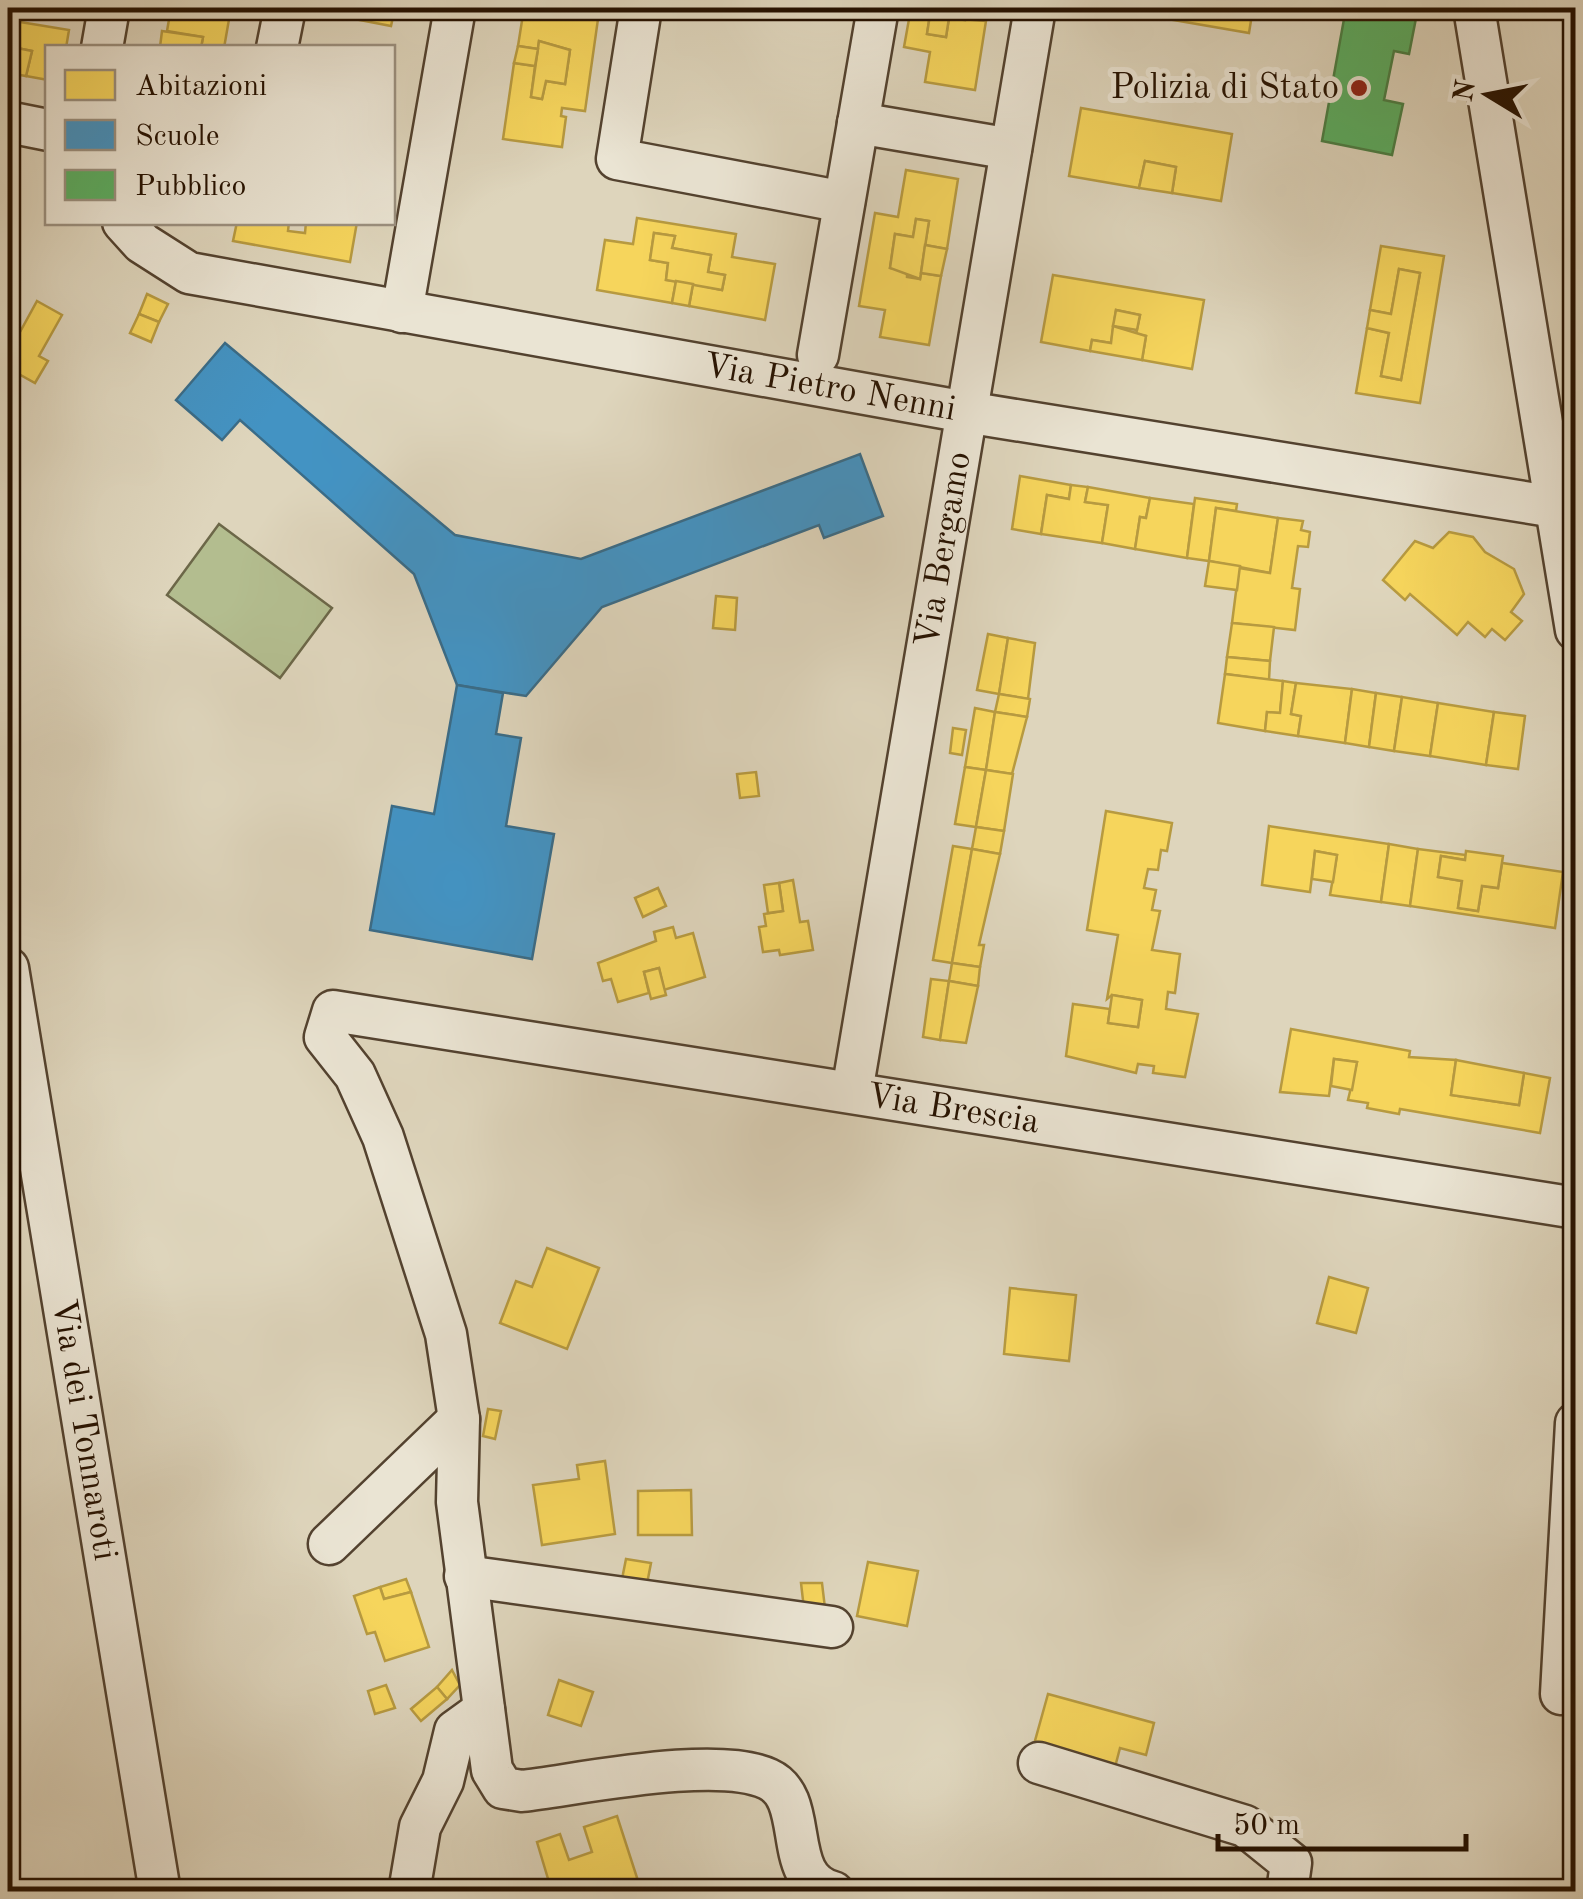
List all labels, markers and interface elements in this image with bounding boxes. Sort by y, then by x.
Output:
legend [45,45,395,225]
north arrow [1438,45,1538,145]
place label: Polizia di Stato [1110,71,1339,106]
text: Abitazioni [135,72,267,102]
marker: Polizia di Stato [1348,77,1370,99]
text: N [1451,78,1482,104]
text: Scuole [135,122,219,152]
text: Pubblico [135,172,246,202]
street label: Via Pietro Nenni [701,348,959,427]
street label: Via Bergamo [910,449,977,650]
street label: Via Brescia [865,1078,1042,1140]
street label: Via dei Tonnaroti [45,1297,123,1563]
scale bar [1218,1789,1466,1851]
text: 50 m [1233,1811,1300,1841]

